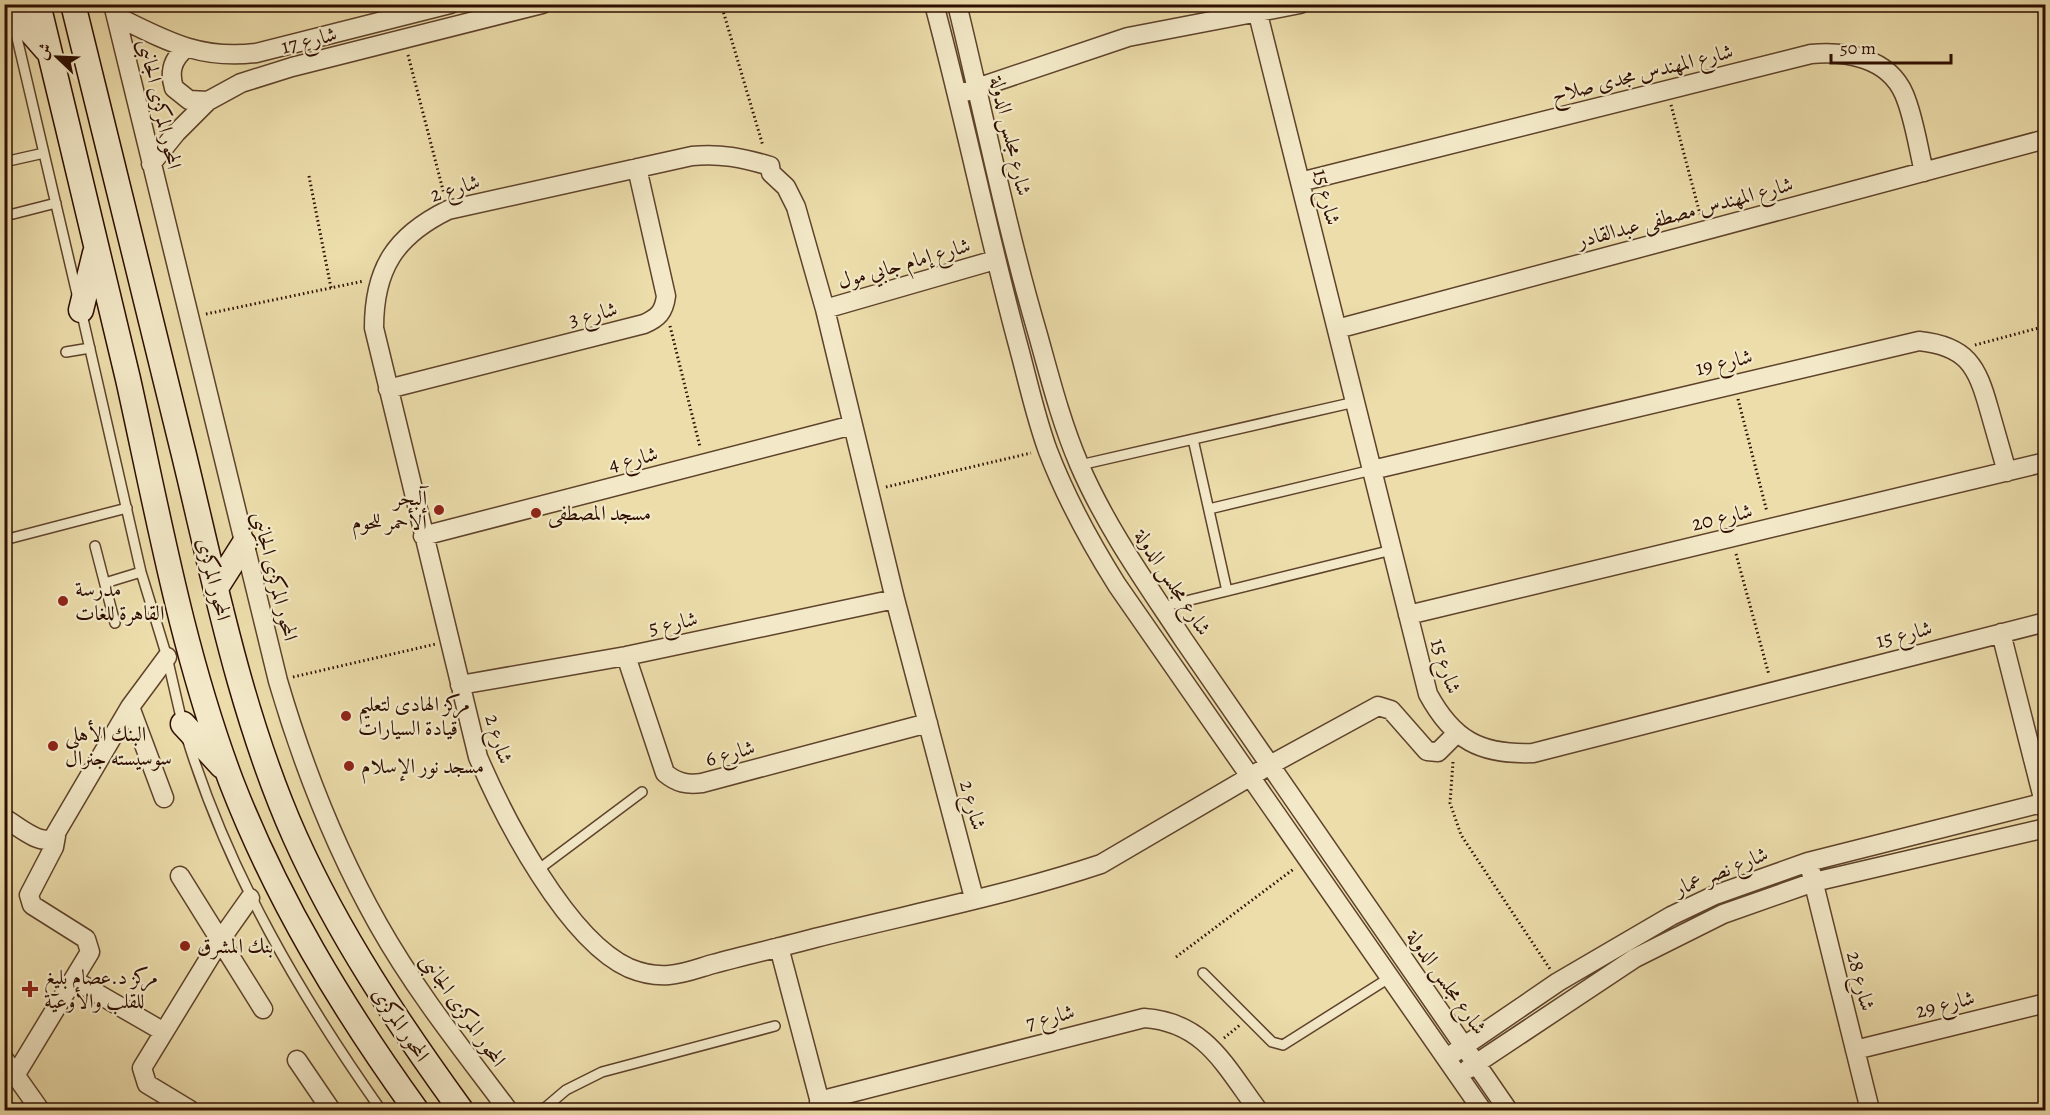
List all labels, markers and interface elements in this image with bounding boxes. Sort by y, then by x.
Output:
street label: شارع 17 [278,20,341,64]
north arrow [27,27,87,87]
scale bar [1831,27,1951,65]
street label: المحور المركزى الجانبى [130,36,189,172]
text: 50 m [1840,36,1876,60]
street label: شارع المهندس مجدى صلاح [1548,37,1737,114]
text: ش [31,40,57,63]
street label: شارع مجلس الدولة [980,72,1038,199]
street label: شارع 15 [1303,166,1347,229]
street label: شارع 2 [427,167,484,213]
street label: شارع المهندس مصطفى عبدالقادر [1572,170,1797,259]
street label: شارع إمام جابي مول [834,231,975,299]
street label: شارع 3 [566,294,621,337]
street label: شارع 19 [1693,342,1756,386]
street label: شارع 4 [605,439,662,483]
place label: آلبحر ألأحمر للحوم [352,484,429,540]
street label: شارع 20 [1689,496,1756,541]
place label: مسجد المصطفى [548,499,651,528]
marker: آلبحر ألأحمر للحوم [432,503,446,517]
marker: مسجد المصطفى [529,506,543,520]
street label: المحور المركزى الجانبى [244,508,305,644]
street label: شارع مجلس الدولة [1124,522,1218,643]
street label: المحور المركزى [190,535,238,623]
place label: مدرسة القاهرة للغات [75,575,164,627]
marker: مدرسة القاهرة للغات [56,594,70,608]
street label: شارع 5 [646,604,701,646]
street label: شارع 15 [1873,614,1936,658]
street label: شارع 15 [1420,635,1468,699]
place label: مركز الهادى لتعليم قيادة السيارات [358,690,470,742]
marker: مركز الهادى لتعليم قيادة السيارات [339,709,353,723]
street label: شارع 2 [474,711,520,768]
place label: البنك الأهلى سوسيسته جنرال [65,719,172,772]
street label: شارع 6 [702,733,759,777]
marker: البنك الأهلى سوسيسته جنرال [46,739,60,753]
place label: مسجد نور الإسلام [361,752,484,784]
marker: مسجد نور الإسلام [342,759,356,773]
street label: شارع 2 [949,777,993,834]
street label: شارع نصر عمار [1668,839,1774,907]
street label: شارع مجلس الدولة [1397,923,1493,1042]
place label: بنك المشرق [197,932,273,960]
marker: بنك المشرق [178,939,192,953]
street label: المحور المركزى الجانبى [413,948,512,1073]
street label: شارع 28 [1836,948,1882,1015]
place label: مركز د.عصام بليغ للقلب والأوعية [44,963,158,1015]
marker: مركز د.عصام بليغ للقلب والأوعية [21,980,39,998]
street label: المحور المركزى [366,981,436,1067]
street label: شارع 29 [1912,983,1979,1029]
street label: شارع 7 [1022,997,1079,1041]

